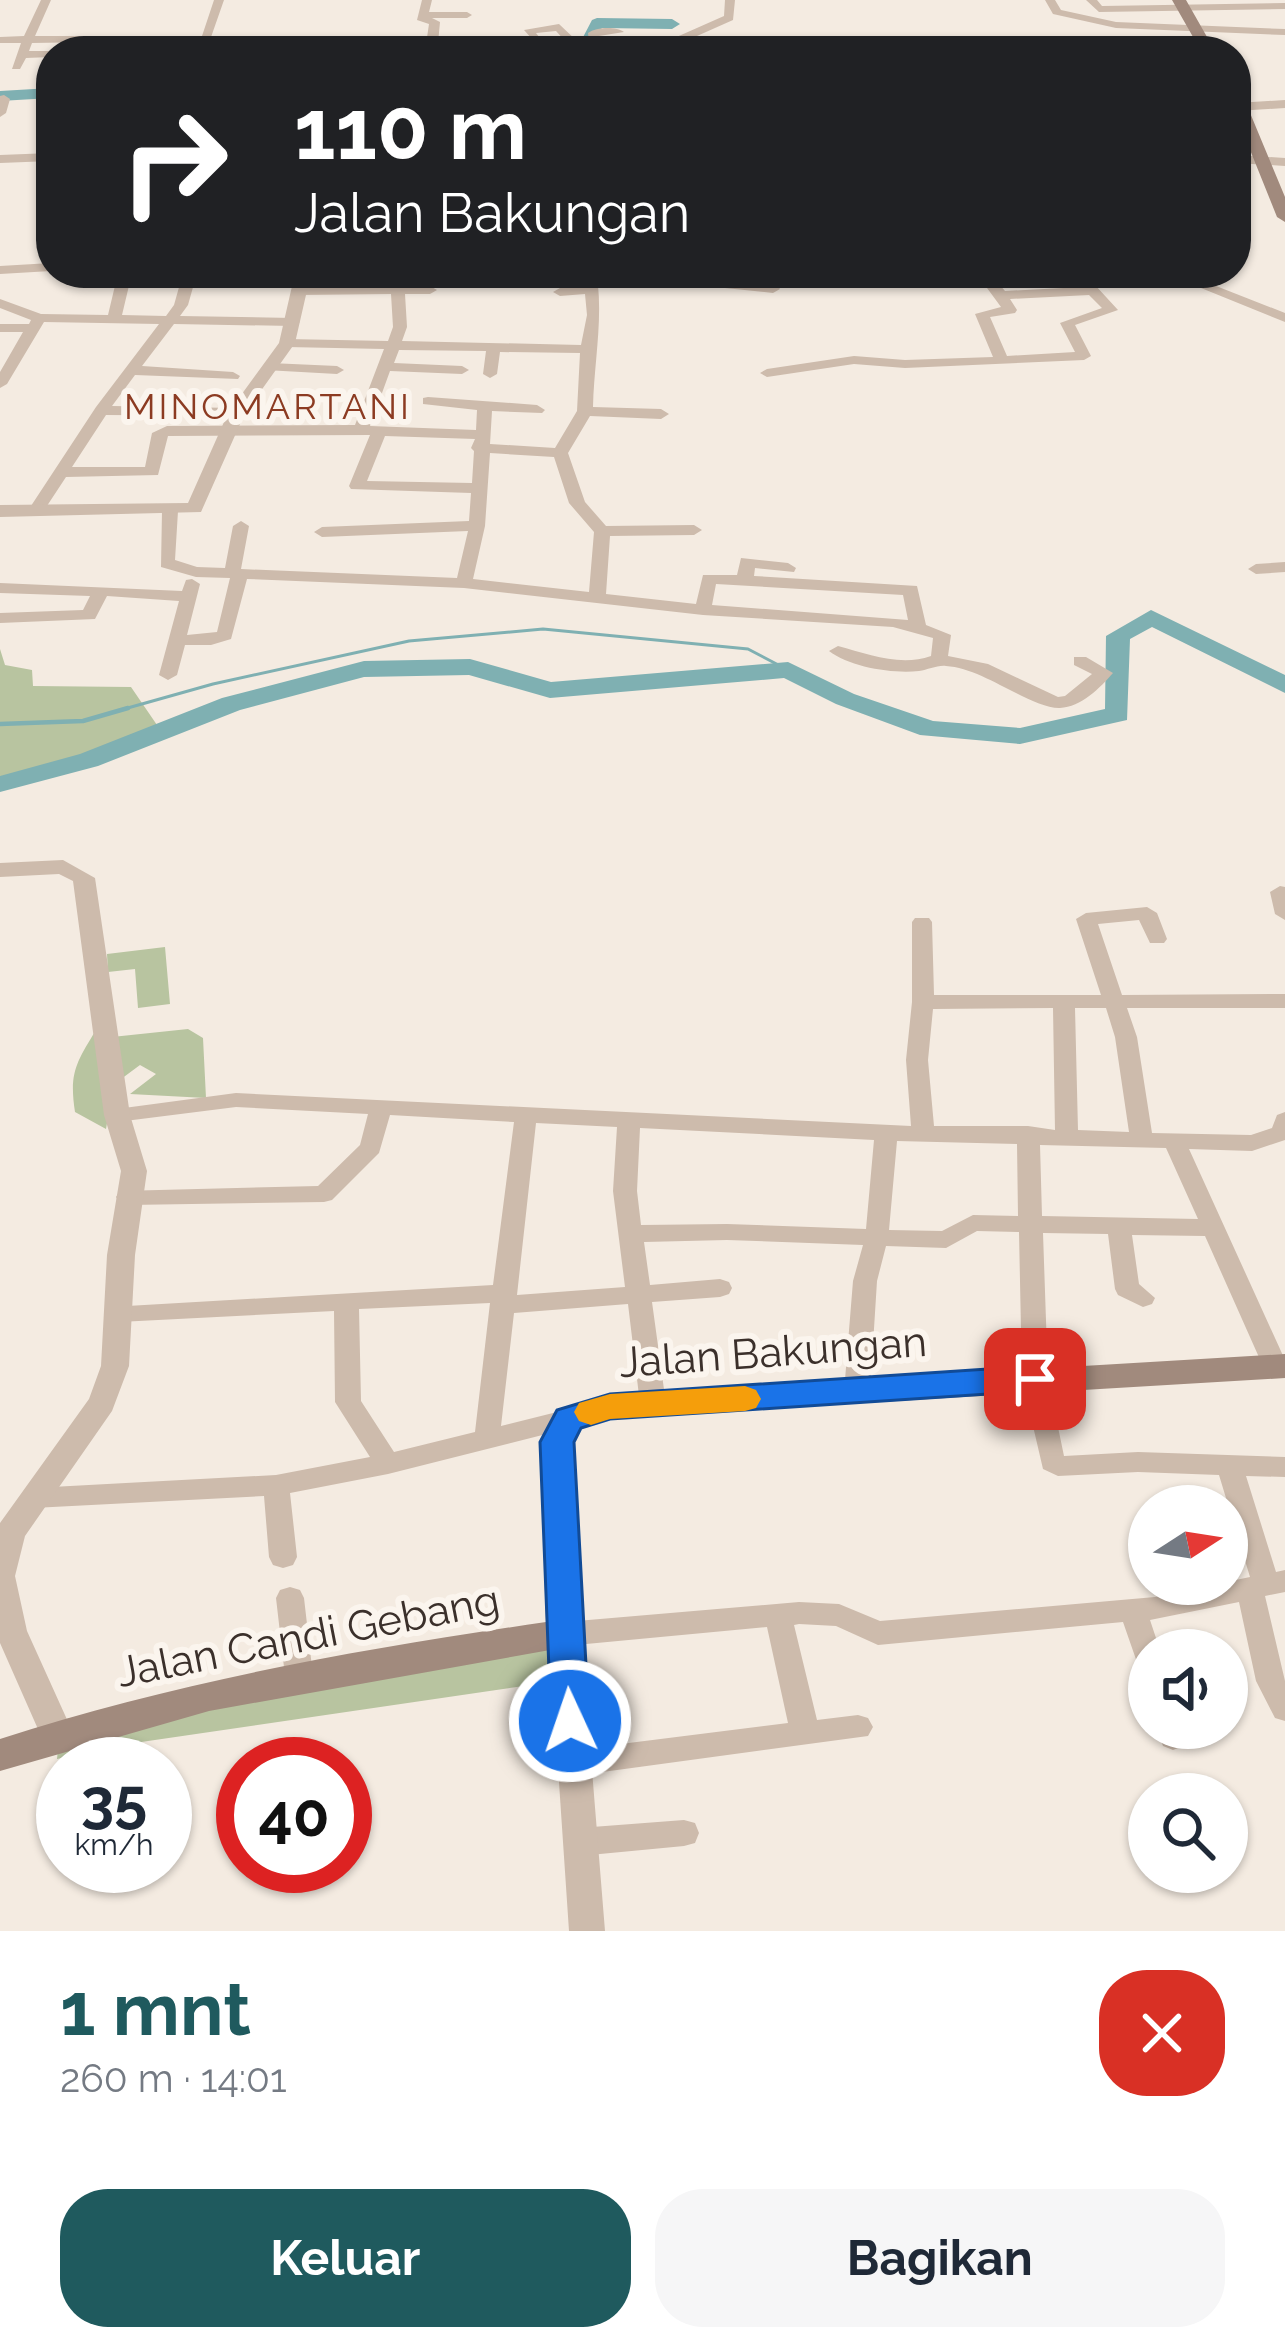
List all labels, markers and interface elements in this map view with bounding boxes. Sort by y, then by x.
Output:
text: 110 m [294,80,527,179]
icon: right [96,84,252,240]
text: Jalan Bakungan [294,181,690,245]
district label: MINOMARTANI [124,385,412,427]
street label: Jalan Bakungan [618,1317,928,1387]
pin [984,1328,1086,1430]
icon: arrive [1002,1346,1068,1412]
north arrow [1128,1485,1248,1605]
map controls [1128,1485,1248,1893]
street label: Jalan Candi Gebang [113,1575,503,1697]
button: sound [1128,1629,1248,1749]
position arrow [507,1658,633,1784]
speed limit sign: 40 [216,1737,372,1893]
text: 35 [81,1765,147,1835]
button: search [1128,1773,1248,1893]
text: km/h [74,1827,154,1862]
text: 1 mnt [60,1967,251,2052]
button: close [1099,1970,1225,2096]
text: 260 m · 14:01 [60,2055,287,2101]
button: Keluar [60,2189,631,2327]
button: Bagikan [655,2189,1225,2327]

